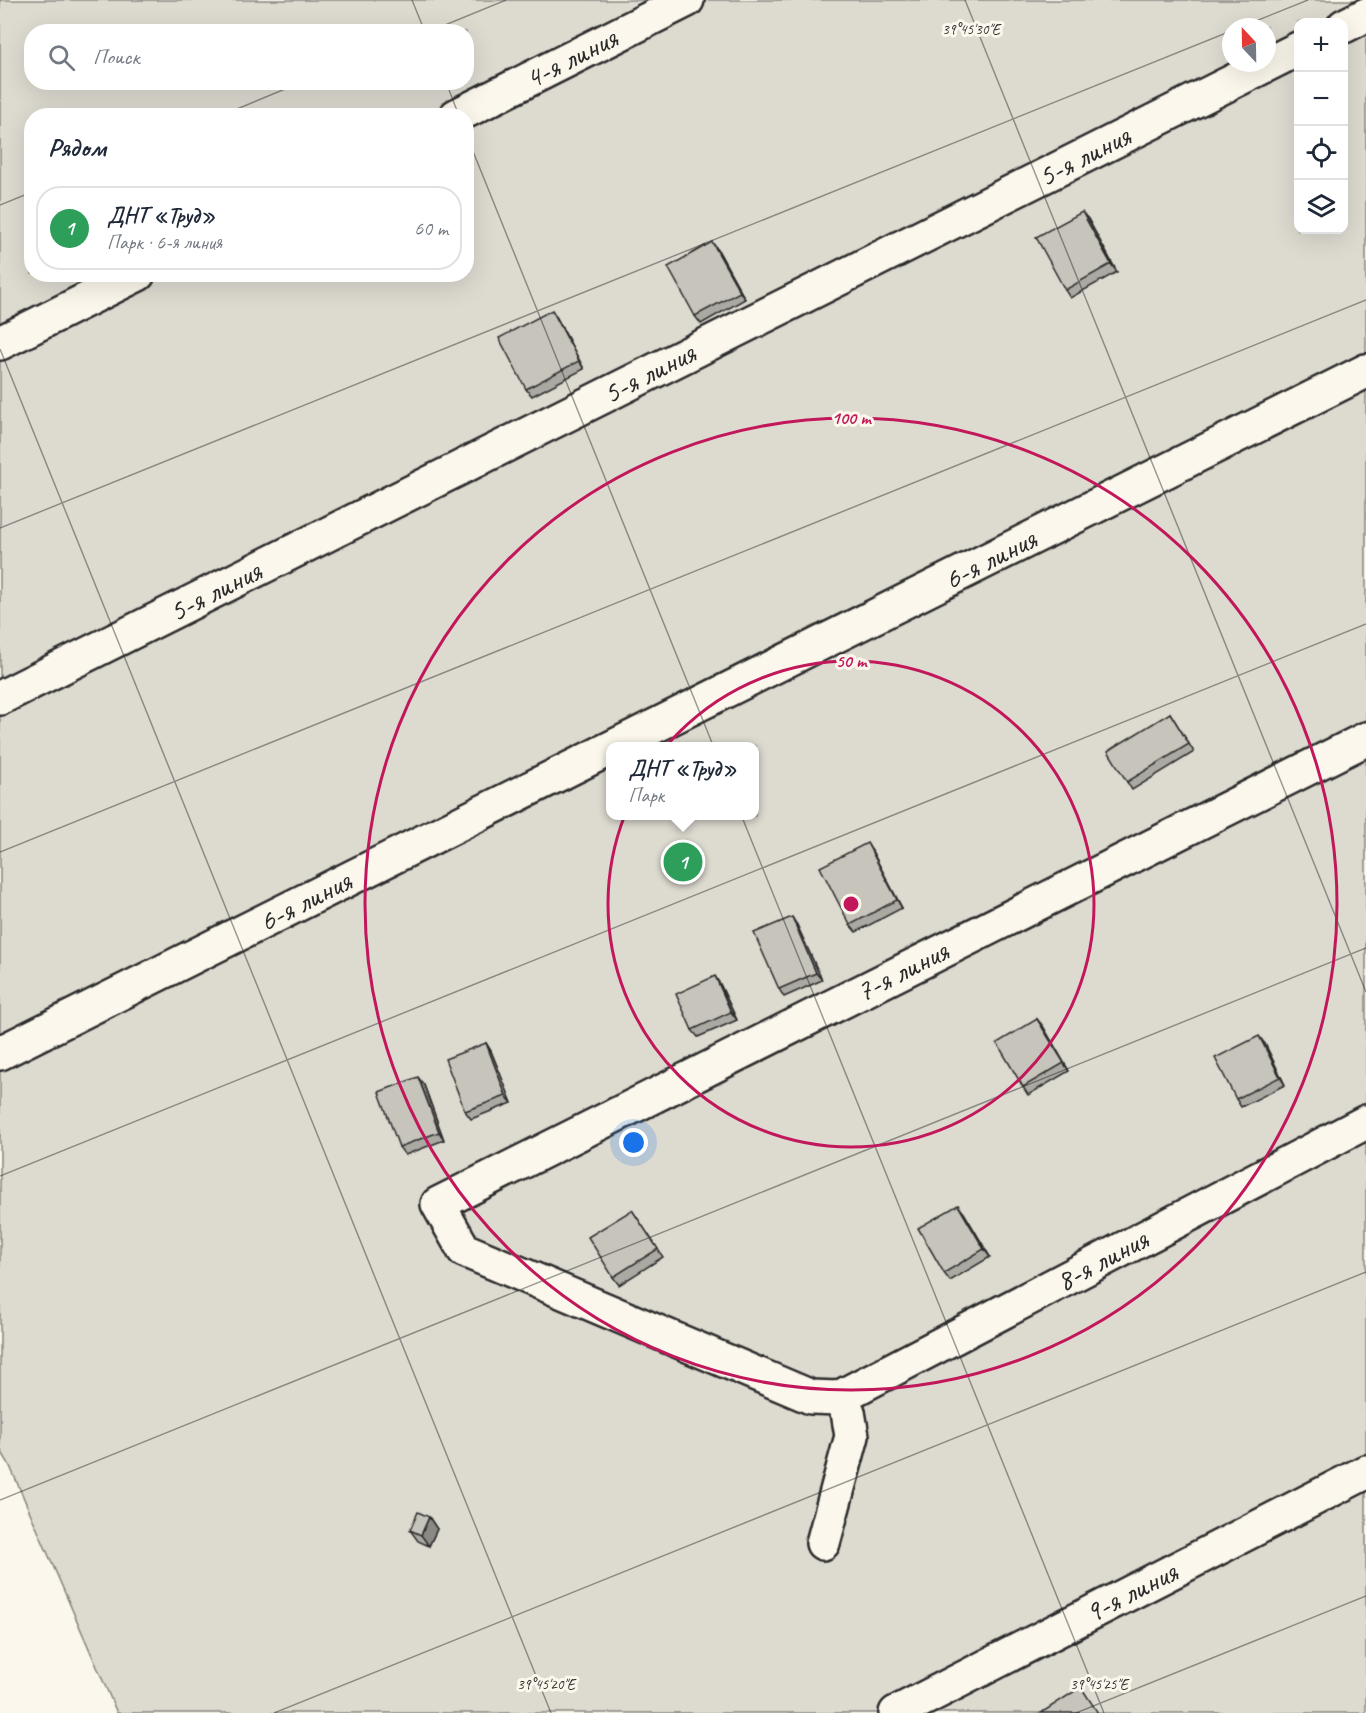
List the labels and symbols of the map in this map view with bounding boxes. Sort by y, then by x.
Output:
street label: 4-я линия [518,18,625,97]
north arrow [1222,18,1276,72]
text: 39°45'30"E [942,20,1002,39]
street label: 5-я линия [1031,116,1138,195]
street label: 5-я линия [596,333,703,412]
text: 100 m [832,407,872,429]
street label: 6-я линия [937,519,1044,598]
street label: 5-я линия [162,551,269,630]
text: 50 m [836,650,868,672]
pin: 1 [664,840,702,884]
street label: 6-я линия [252,861,359,940]
centre of rings [841,894,861,914]
street label: 7-я линия [849,931,956,1010]
your location [619,1128,648,1157]
street label: 8-я линия [1049,1219,1156,1300]
street label: 9-я линия [1078,1552,1185,1631]
text: 39°45'20"E [517,1675,577,1694]
text: 39°45'25"E [1070,1675,1130,1694]

